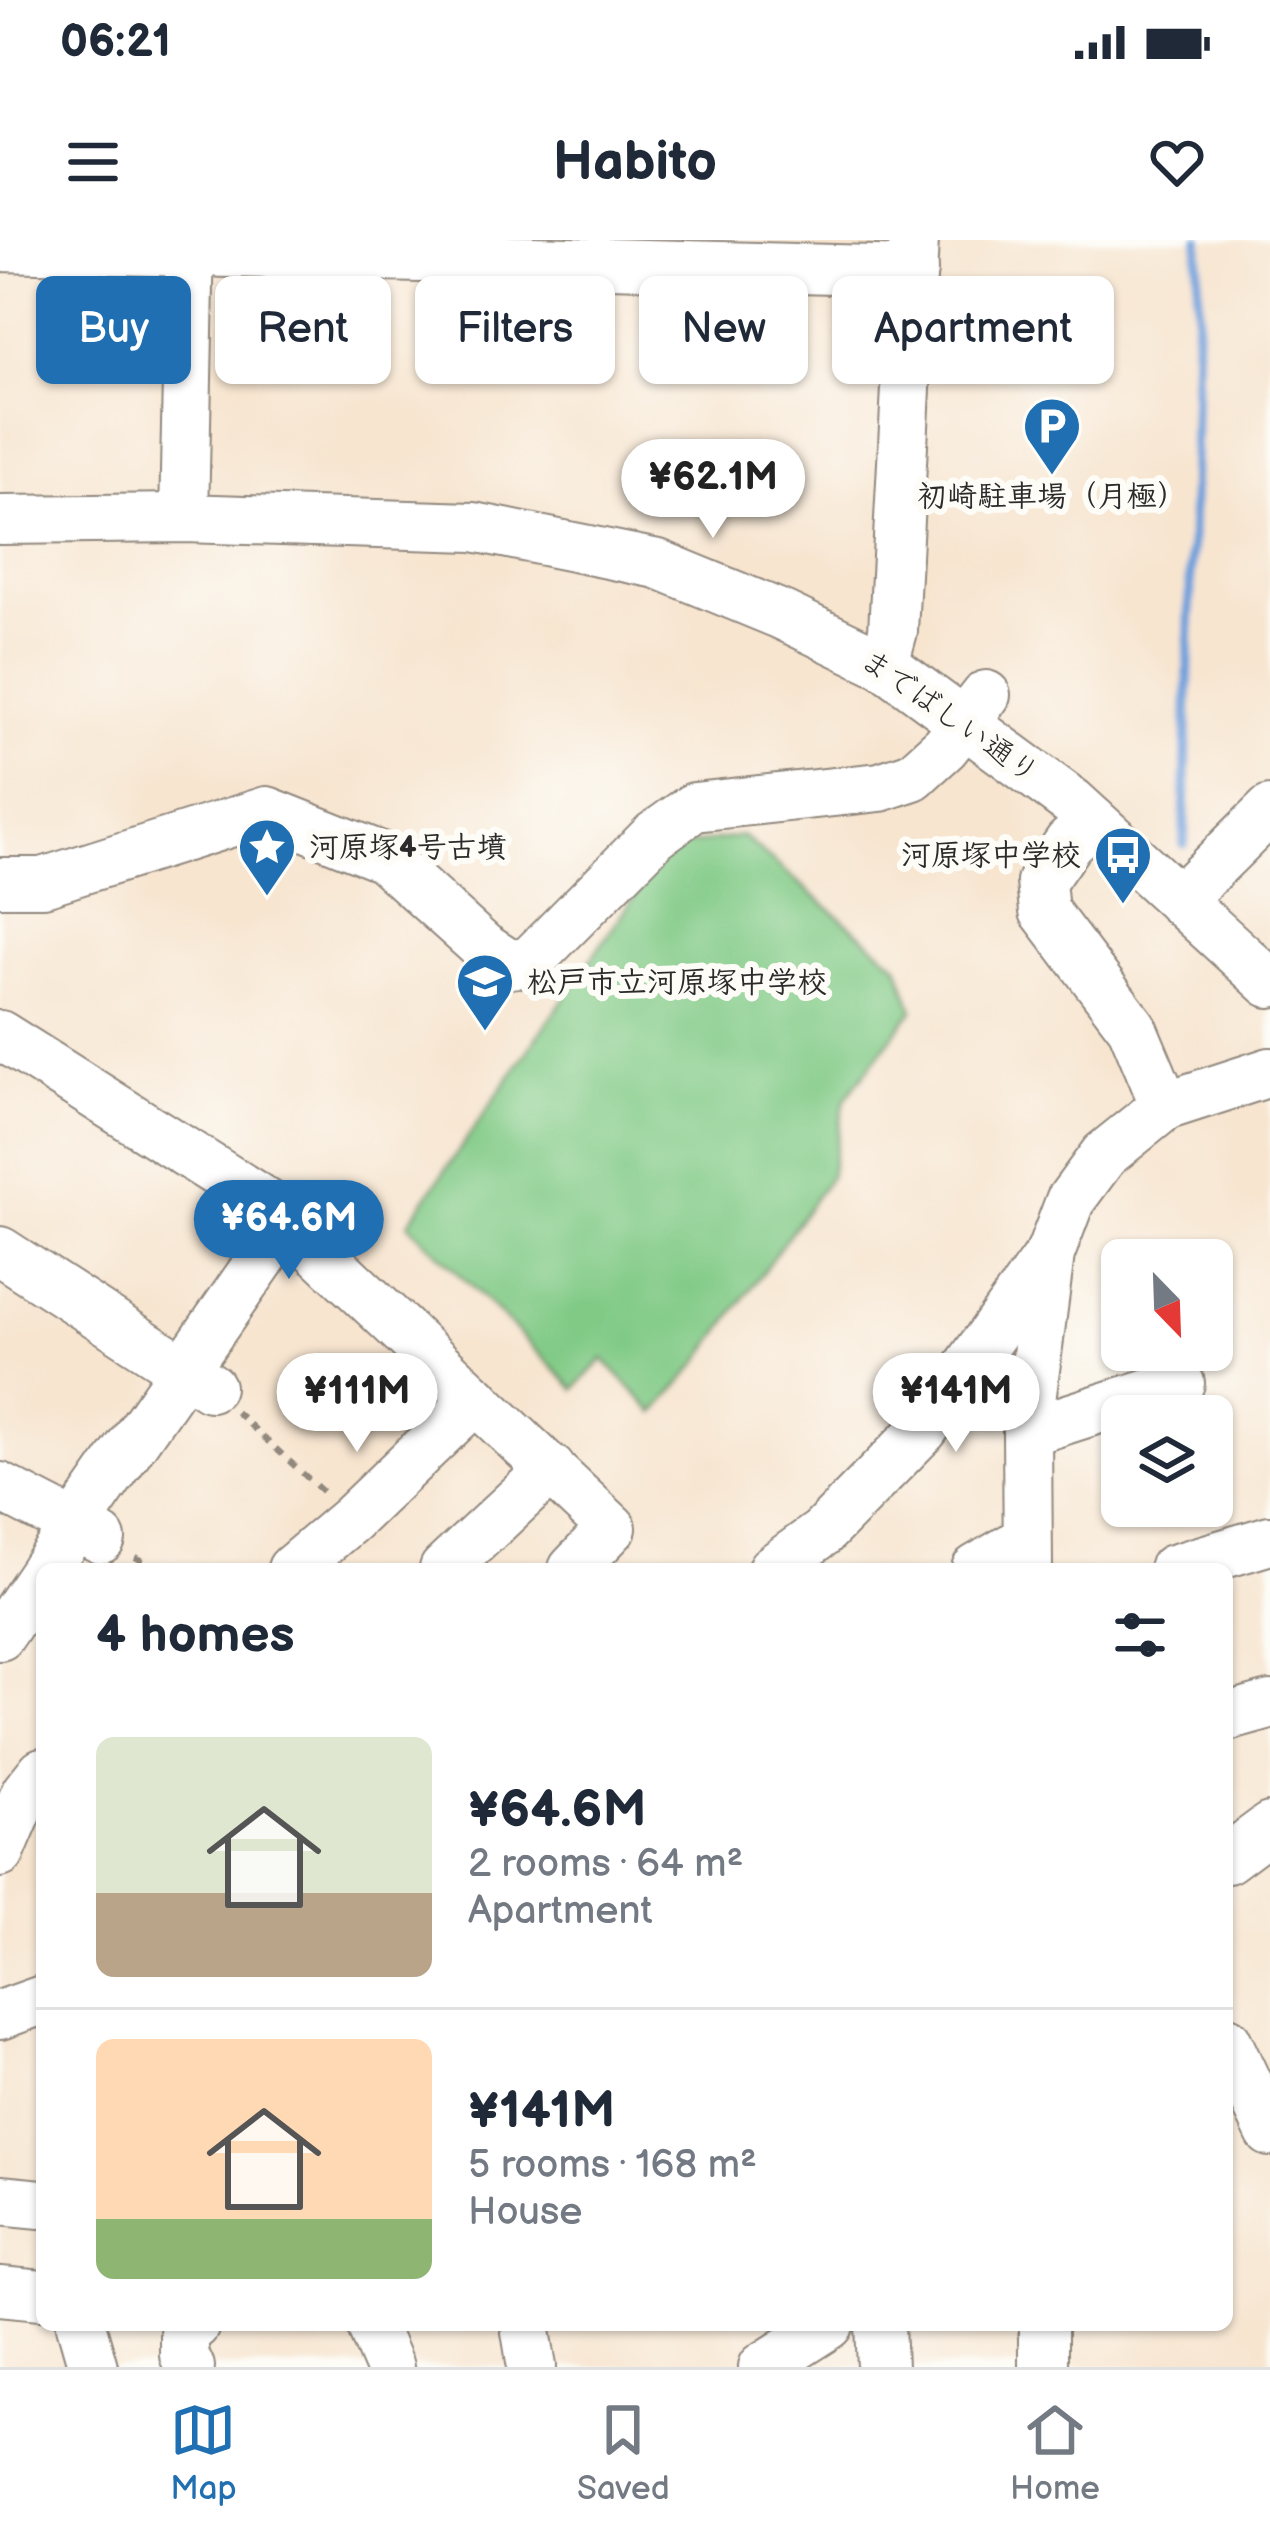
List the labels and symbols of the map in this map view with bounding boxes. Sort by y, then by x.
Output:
parking icon: 初崎駐車場（月極） [1021,395,1083,477]
pin: ¥62.1M [615,439,811,541]
place label: 初崎駐車場（月極） [917,479,1187,515]
street label: までばしい通り [853,642,1046,792]
place icon: 河原塚4号古墳 [236,816,298,898]
bus stop icon: 河原塚中学校 [1092,824,1154,906]
place label: 河原塚4号古墳 [309,830,507,866]
place label: 河原塚中学校 [901,838,1081,874]
school or university icon: 松戸市立河原塚中学校 [454,951,516,1033]
place label: 松戸市立河原塚中学校 [527,965,827,1001]
pin: ¥64.6M [191,1180,387,1282]
north arrow [1101,1239,1233,1371]
pin: ¥111M [273,1353,441,1455]
pin: ¥141M [872,1353,1040,1455]

